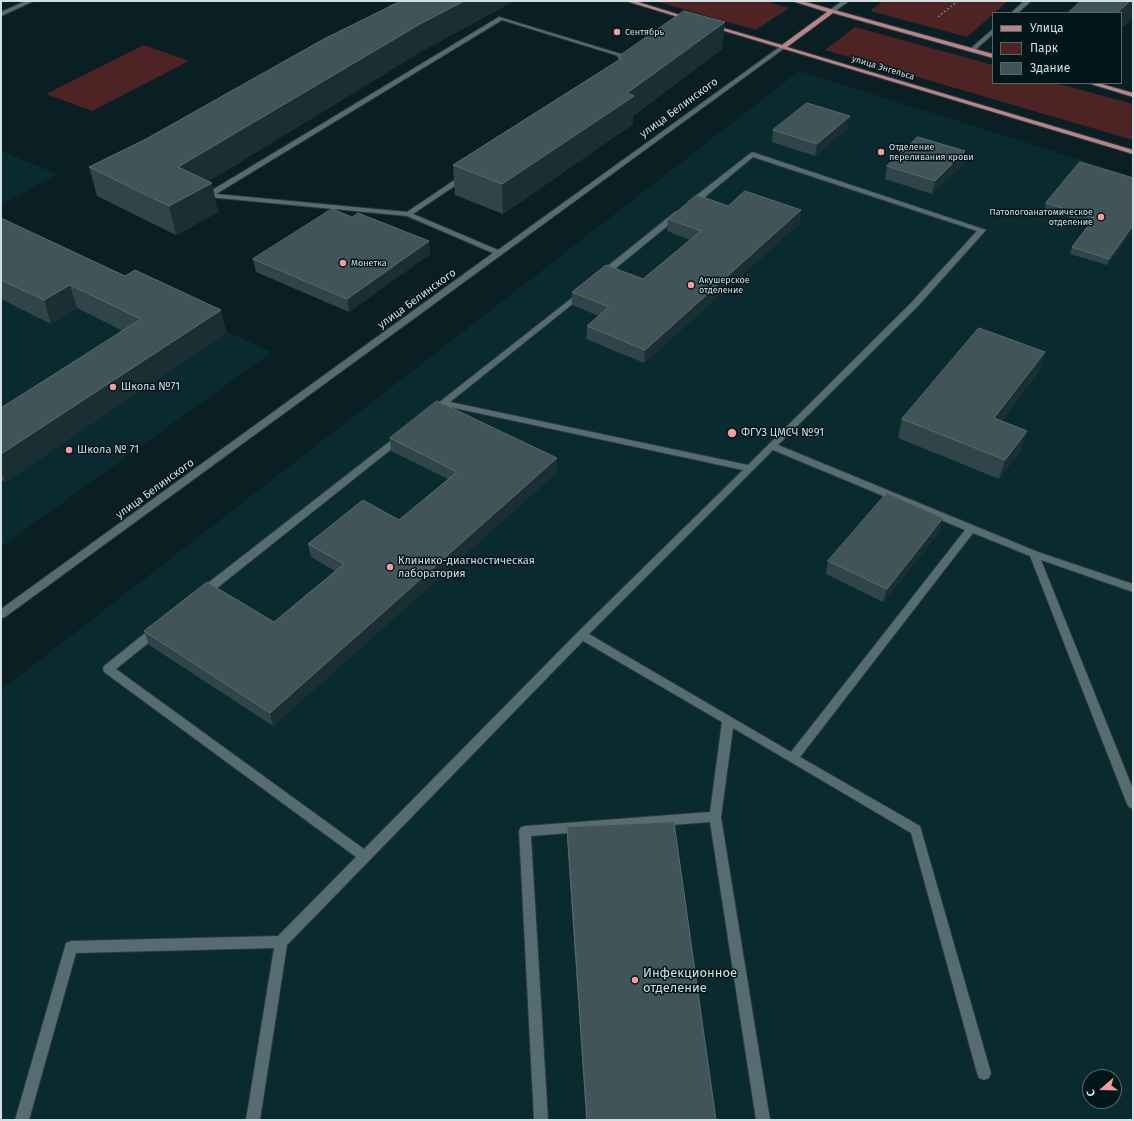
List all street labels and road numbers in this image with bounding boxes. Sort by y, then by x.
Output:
street label: улица Энгельса [850,53,916,83]
street label: улица Белинского [637,75,721,141]
street label: улица Белинского [375,266,459,332]
street label: улица Белинского [113,456,197,522]

